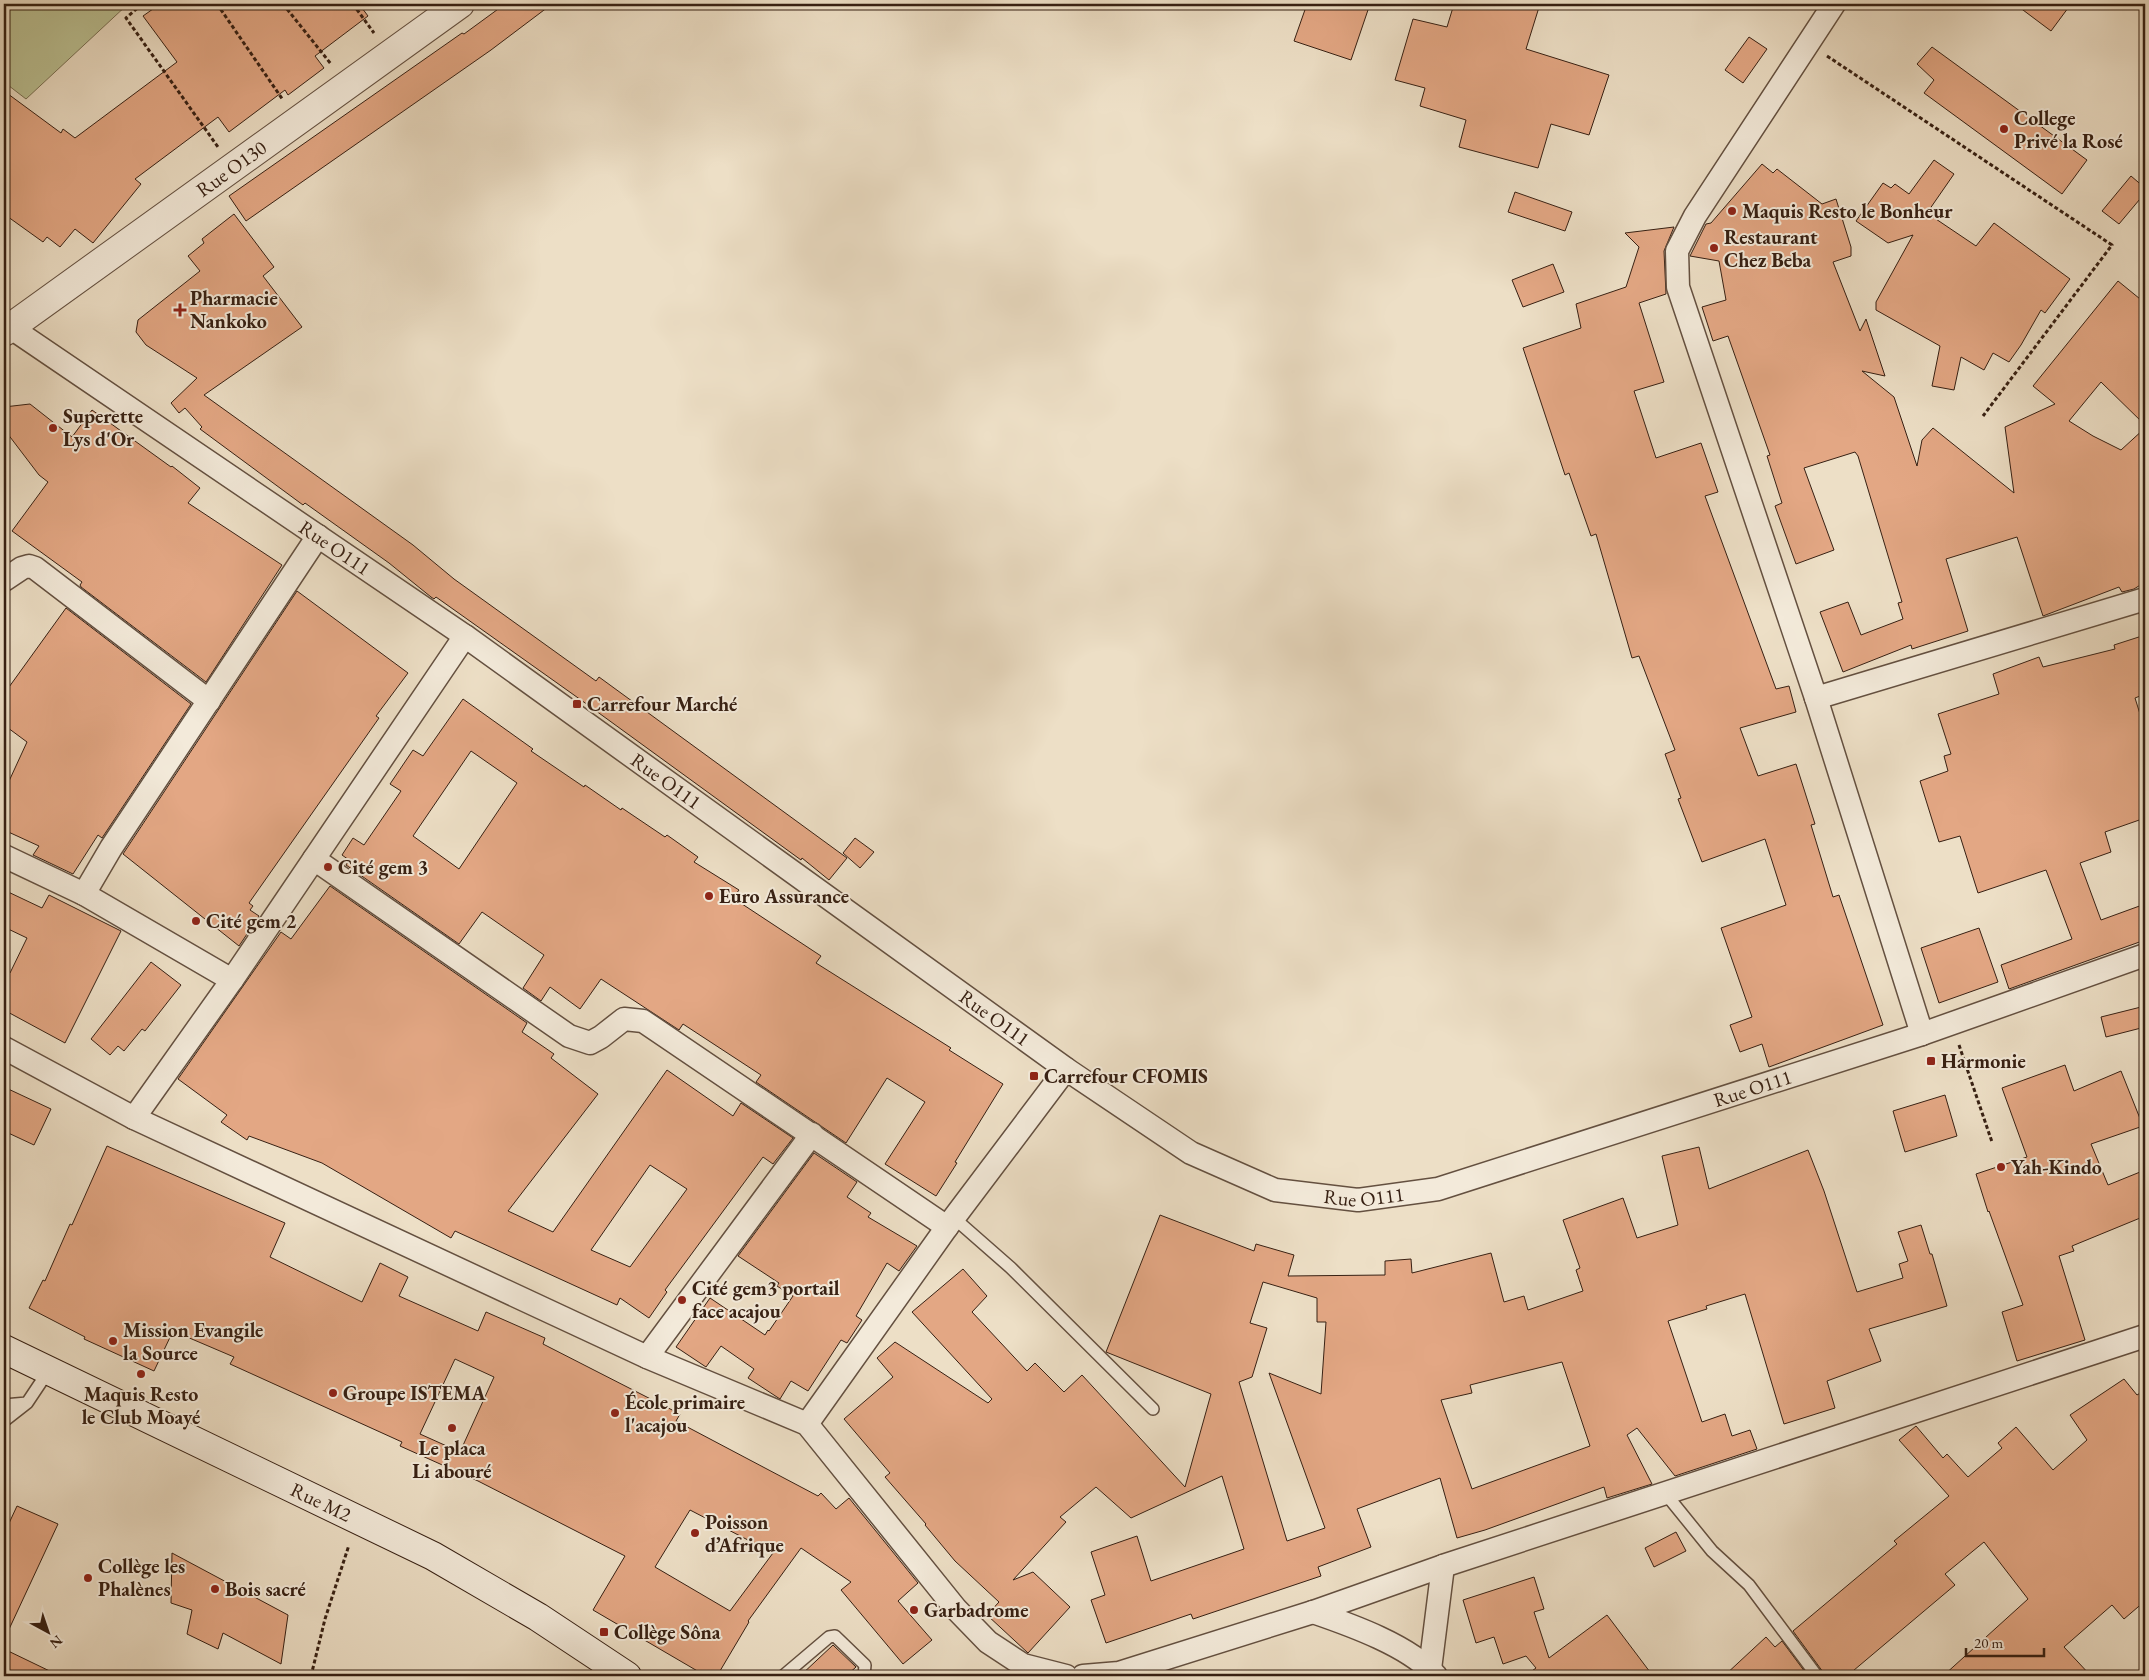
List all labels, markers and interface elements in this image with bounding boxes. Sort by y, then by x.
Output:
place label: College Privé la Rosé [2014,105,2123,154]
marker: College Privé la Rosé [1998,123,2010,135]
street label: Rue O130 [191,134,272,203]
place label: Maquis Resto le Bonheur [1742,198,1953,224]
marker: Maquis Resto le Bonheur [1726,205,1738,217]
place label: Restaurant Chez Beba [1724,224,1818,273]
marker: Restaurant Chez Beba [1708,242,1720,254]
place label: Pharmacie Nankoko [190,285,278,334]
marker: Pharmacie Nankoko [174,304,186,316]
place label: Superette Lys d'Or [63,403,143,452]
marker: Superette Lys d'Or [47,422,59,434]
street label: Rue O111 [294,514,376,581]
place label: Carrefour Marché [587,691,737,717]
marker: Carrefour Marché [571,698,583,710]
street label: Rue O111 [626,747,706,815]
place label: Cité gem 3 [338,854,428,880]
marker: Cité gem 3 [322,861,334,873]
place label: Euro Assurance [719,883,849,909]
marker: Euro Assurance [703,890,715,902]
place label: Cité gem 2 [206,908,297,934]
marker: Cité gem 2 [190,915,202,927]
street label: Rue O111 [954,983,1035,1052]
place label: Harmonie [1941,1048,2026,1074]
marker: Harmonie [1925,1055,1937,1067]
place label: Carrefour CFOMIS [1044,1063,1208,1089]
street label: Rue O111 [1710,1064,1795,1113]
marker: Carrefour CFOMIS [1028,1070,1040,1082]
place label: Yah-Kindo [2011,1154,2102,1180]
marker: Yah-Kindo [1995,1161,2007,1173]
street label: Rue O111 [1322,1181,1406,1213]
place label: Cité gem3 portail face acajou [692,1275,840,1324]
marker: Cité gem3 portail face acajou [676,1294,688,1306]
place label: Mission Evangile la Source [123,1317,263,1366]
marker: Mission Evangile la Source [107,1335,119,1347]
marker: Maquis Resto le Club Moayé [135,1368,147,1380]
place label: Groupe ISTEMA [343,1380,486,1406]
place label: Maquis Resto le Club Moayé [82,1381,200,1430]
marker: Groupe ISTEMA [327,1387,339,1399]
place label: École primaire l'acajou [625,1389,745,1438]
marker: École primaire l'acajou [609,1407,621,1419]
marker: Le placa Li abouré [446,1422,458,1434]
place label: Le placa Li abouré [412,1435,492,1484]
street label: Rue M2 [286,1476,356,1528]
place label: Poisson d’Afrique [705,1509,784,1558]
marker: Poisson d’Afrique [689,1527,701,1539]
place label: Collège les Phalènes [98,1553,185,1602]
marker: Collège les Phalènes [82,1572,94,1584]
place label: Bois sacré [225,1576,306,1602]
marker: Bois sacré [209,1583,221,1595]
place label: Garbadrome [924,1597,1029,1623]
marker: Garbadrome [908,1604,920,1616]
north arrow [22,1608,72,1658]
place label: Collège Sôna [614,1619,721,1645]
scale bar [1966,1625,2044,1657]
marker: Collège Sôna [598,1626,610,1638]
text: N [46,1631,66,1653]
text: 20 m [1974,1633,2003,1652]

